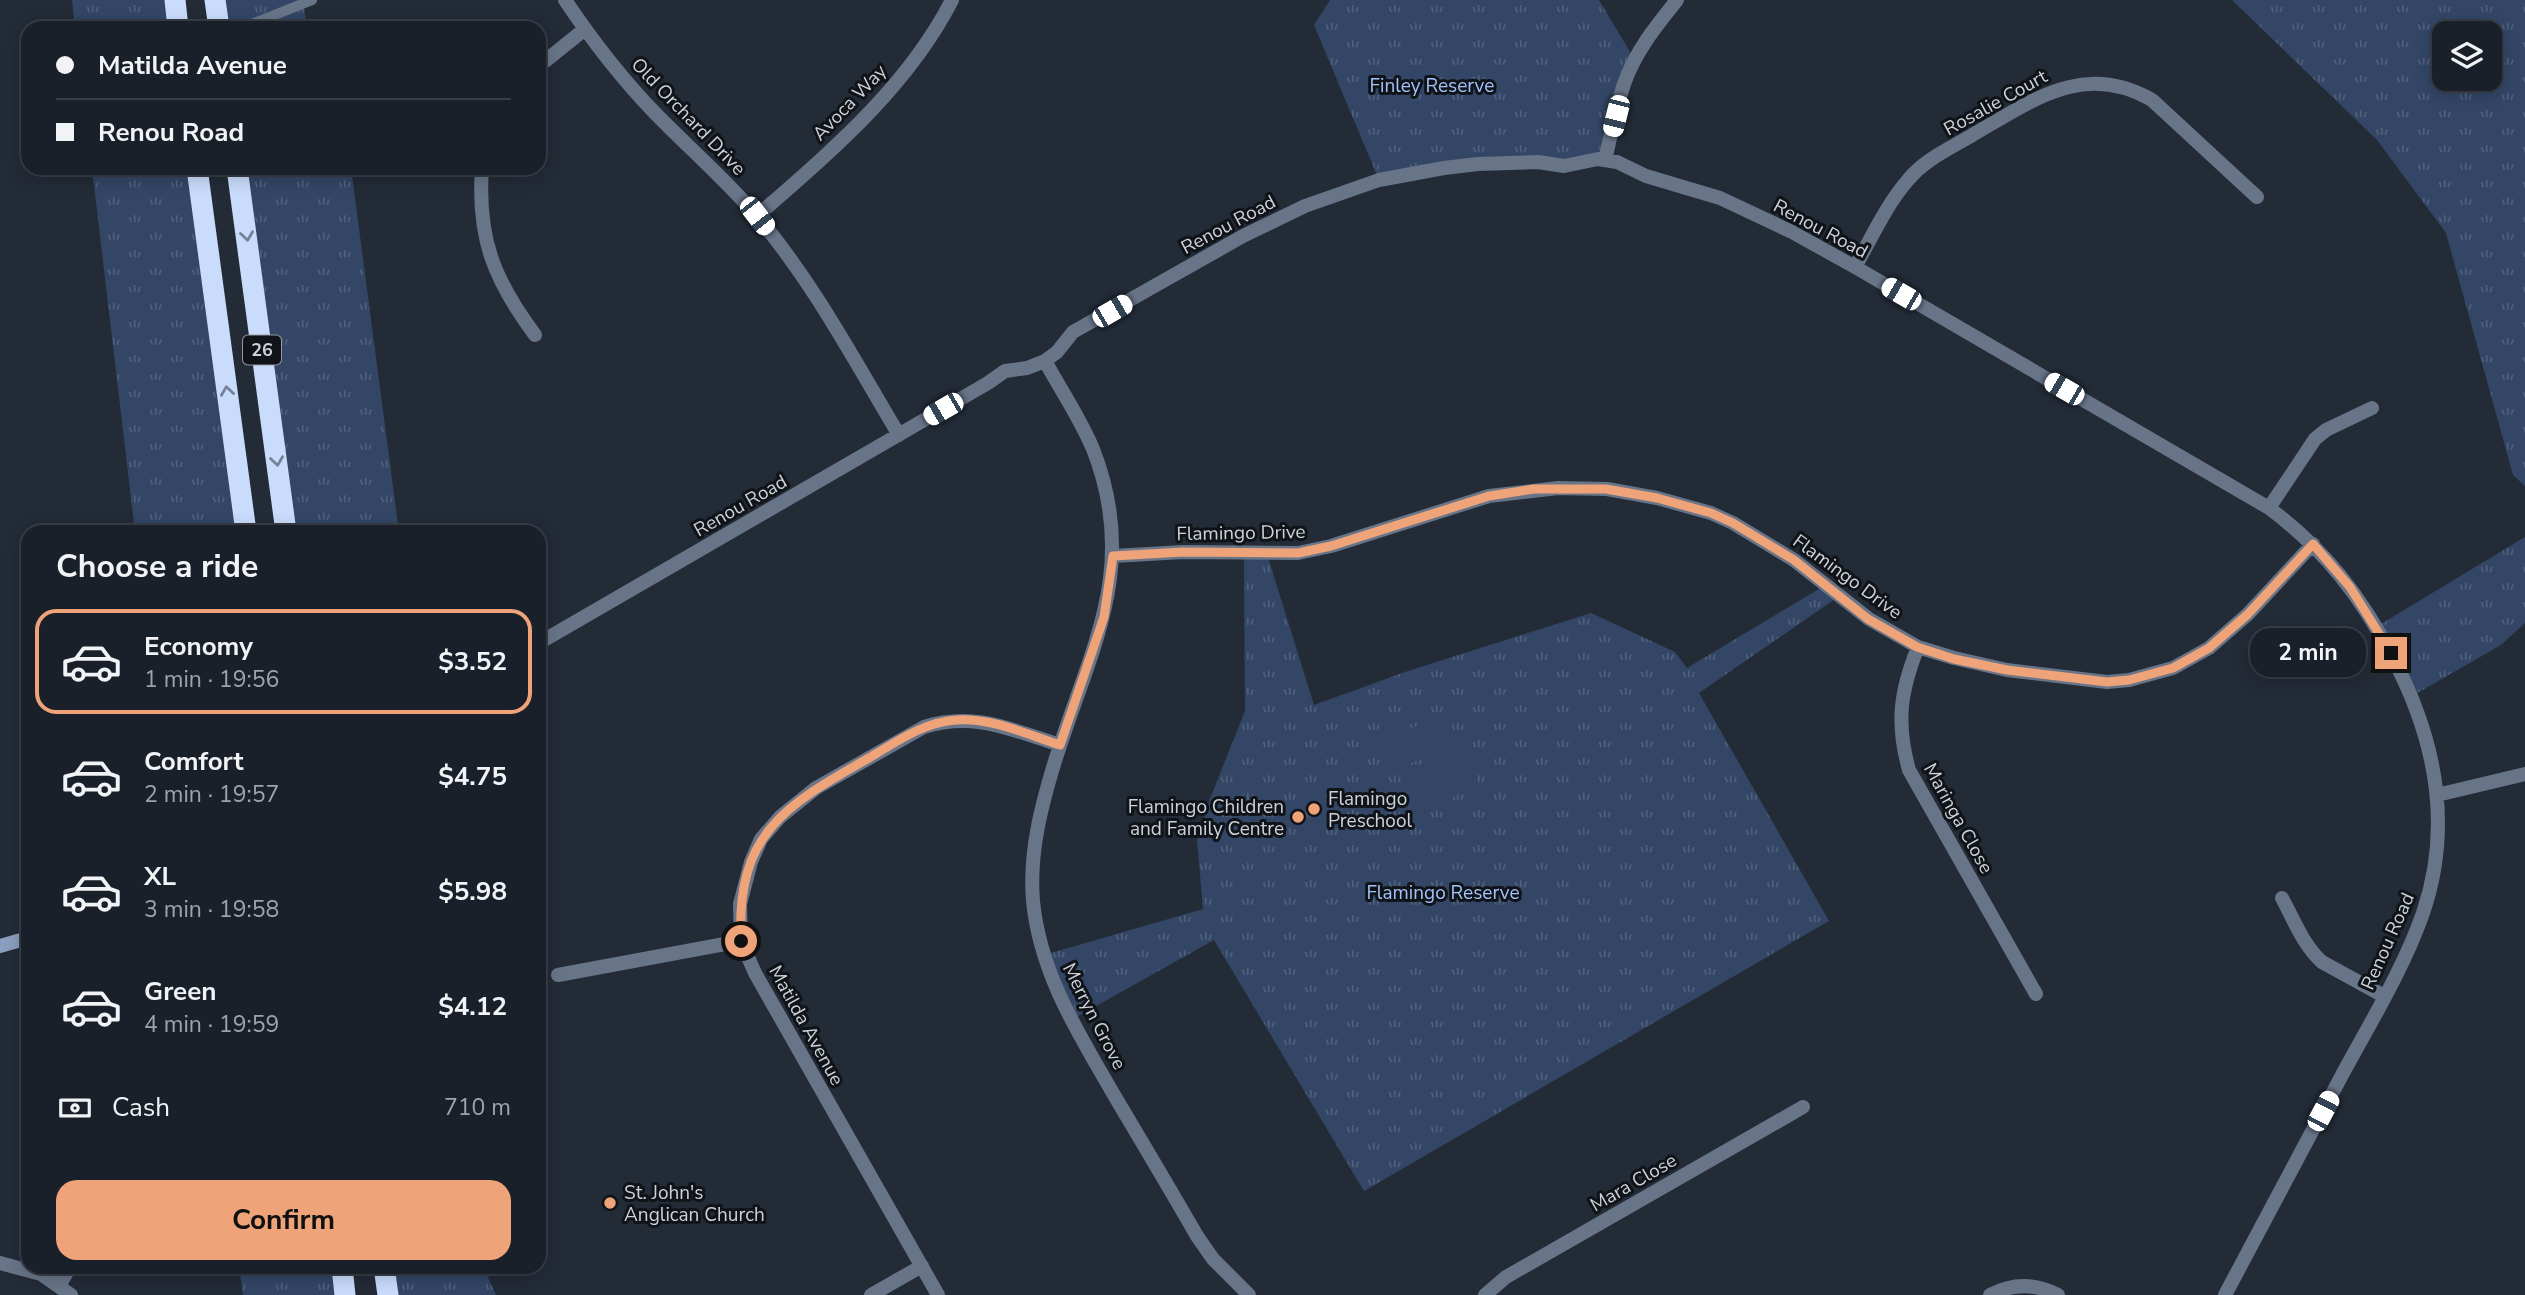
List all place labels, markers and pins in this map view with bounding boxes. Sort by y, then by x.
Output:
place label: Flamingo Preschool [1328,786,1412,834]
place label: Flamingo Children and Family Centre [1128,794,1284,842]
marker: Flamingo Preschool [1306,801,1322,817]
marker: Flamingo Children and Family Centre [1290,809,1306,825]
place label: St. John's Anglican Church [624,1180,765,1228]
marker: St. John's Anglican Church [602,1195,618,1211]

